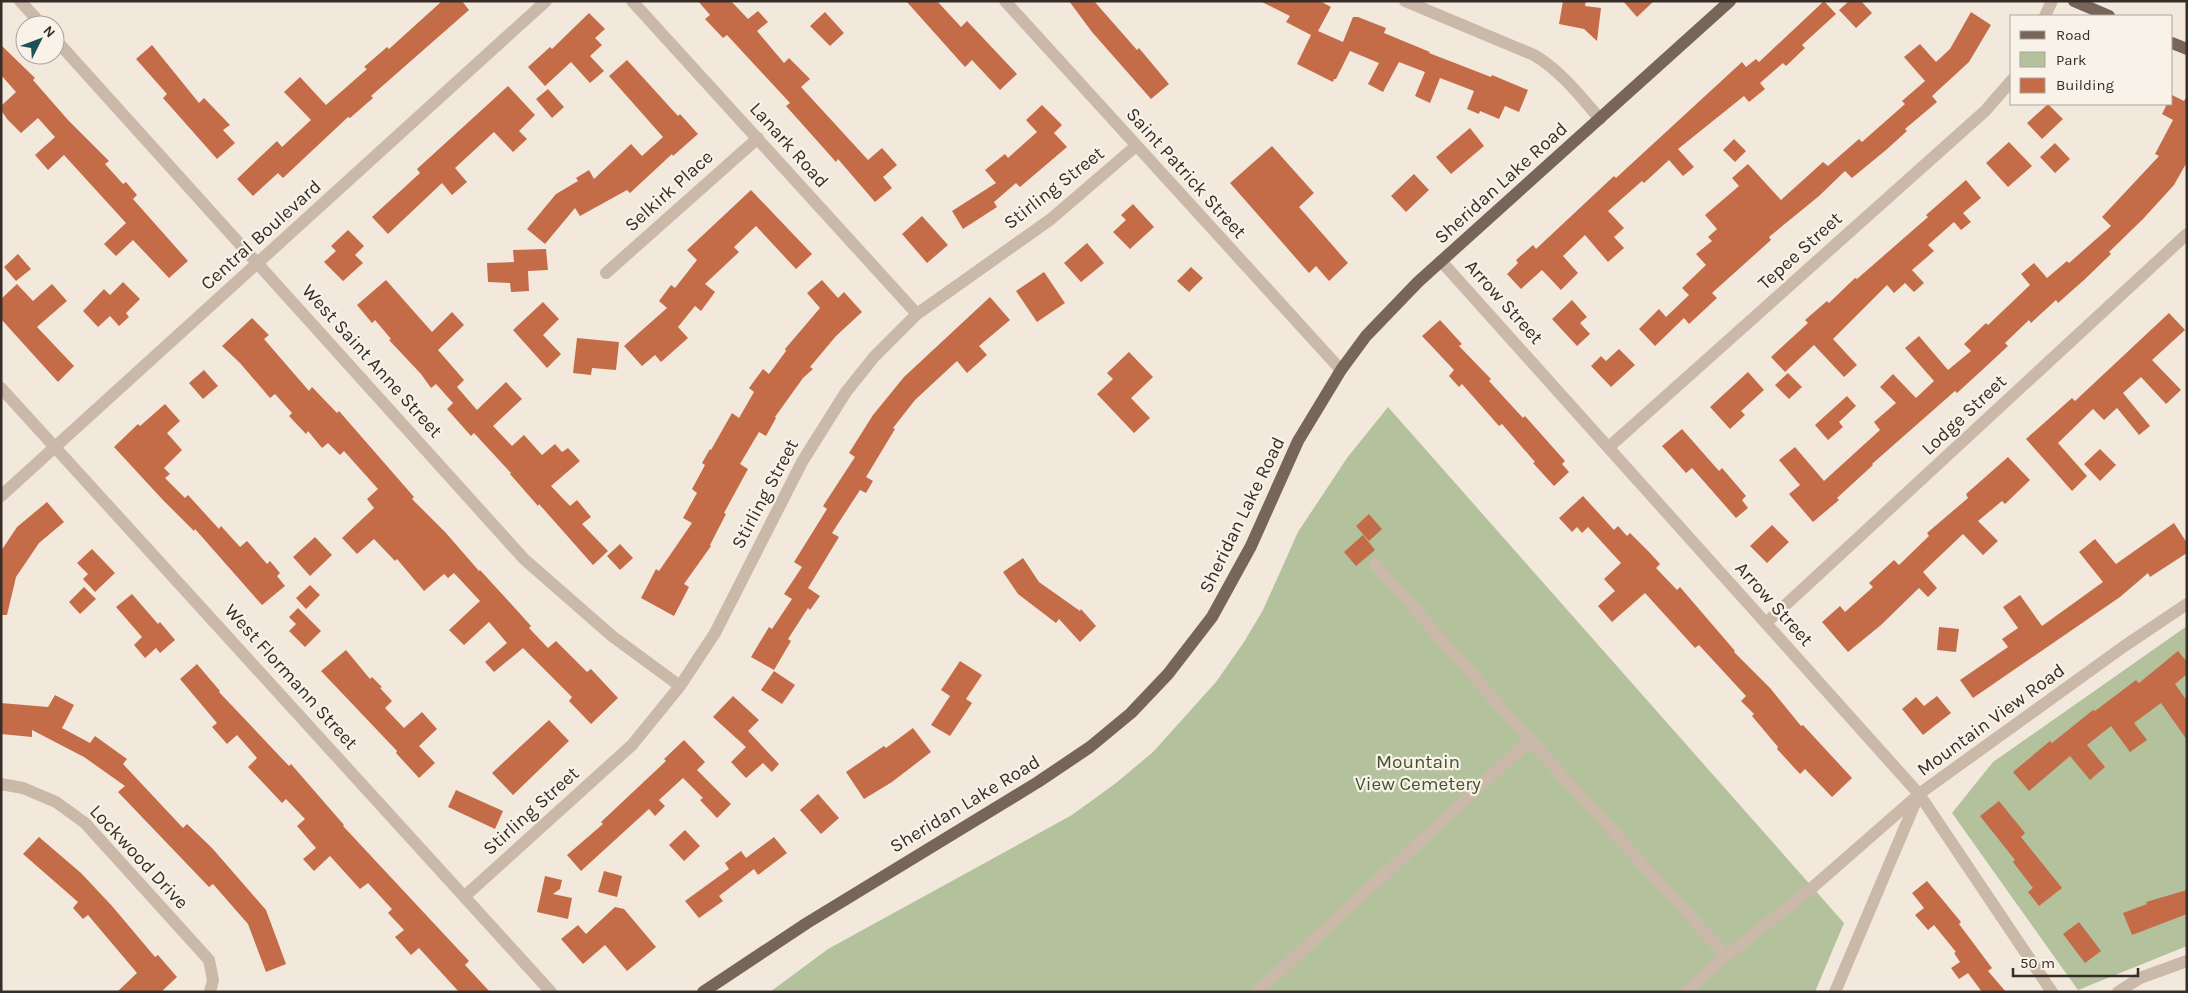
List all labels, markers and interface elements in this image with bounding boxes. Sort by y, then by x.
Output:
north arrow [15,15,65,65]
legend [2010,15,2173,105]
text: N [40,22,59,41]
text: Road [2056,26,2091,44]
text: Park [2056,51,2086,69]
text: Building [2056,76,2114,94]
street label: Lanark Road [745,98,833,192]
street label: Saint Patrick Street [1121,103,1251,243]
street label: Sheridan Lake Road [1430,118,1572,248]
street label: Stirling Street [1000,142,1108,234]
street label: Selkirk Place [620,146,718,236]
street label: Central Boulevard [196,175,326,295]
street label: Tepee Street [1754,208,1846,294]
street label: Arrow Street [1461,255,1547,349]
street label: West Saint Anne Street [297,280,447,442]
street label: Lodge Street [1917,370,2011,460]
street label: Sheridan Lake Road [1195,433,1289,597]
street label: Stirling Street [727,435,803,553]
street label: Arrow Street [1731,557,1817,651]
street label: West Flormann Street [220,600,362,754]
street label: Mountain View Road [1913,659,2069,781]
street label: Sheridan Lake Road [886,751,1044,857]
park label: Mountain View Cemetery [1355,751,1481,795]
street label: Stirling Street [479,762,583,860]
street label: Lockwood Drive [85,800,193,914]
scale bar [2013,946,2138,978]
text: 50 m [2020,954,2055,972]

